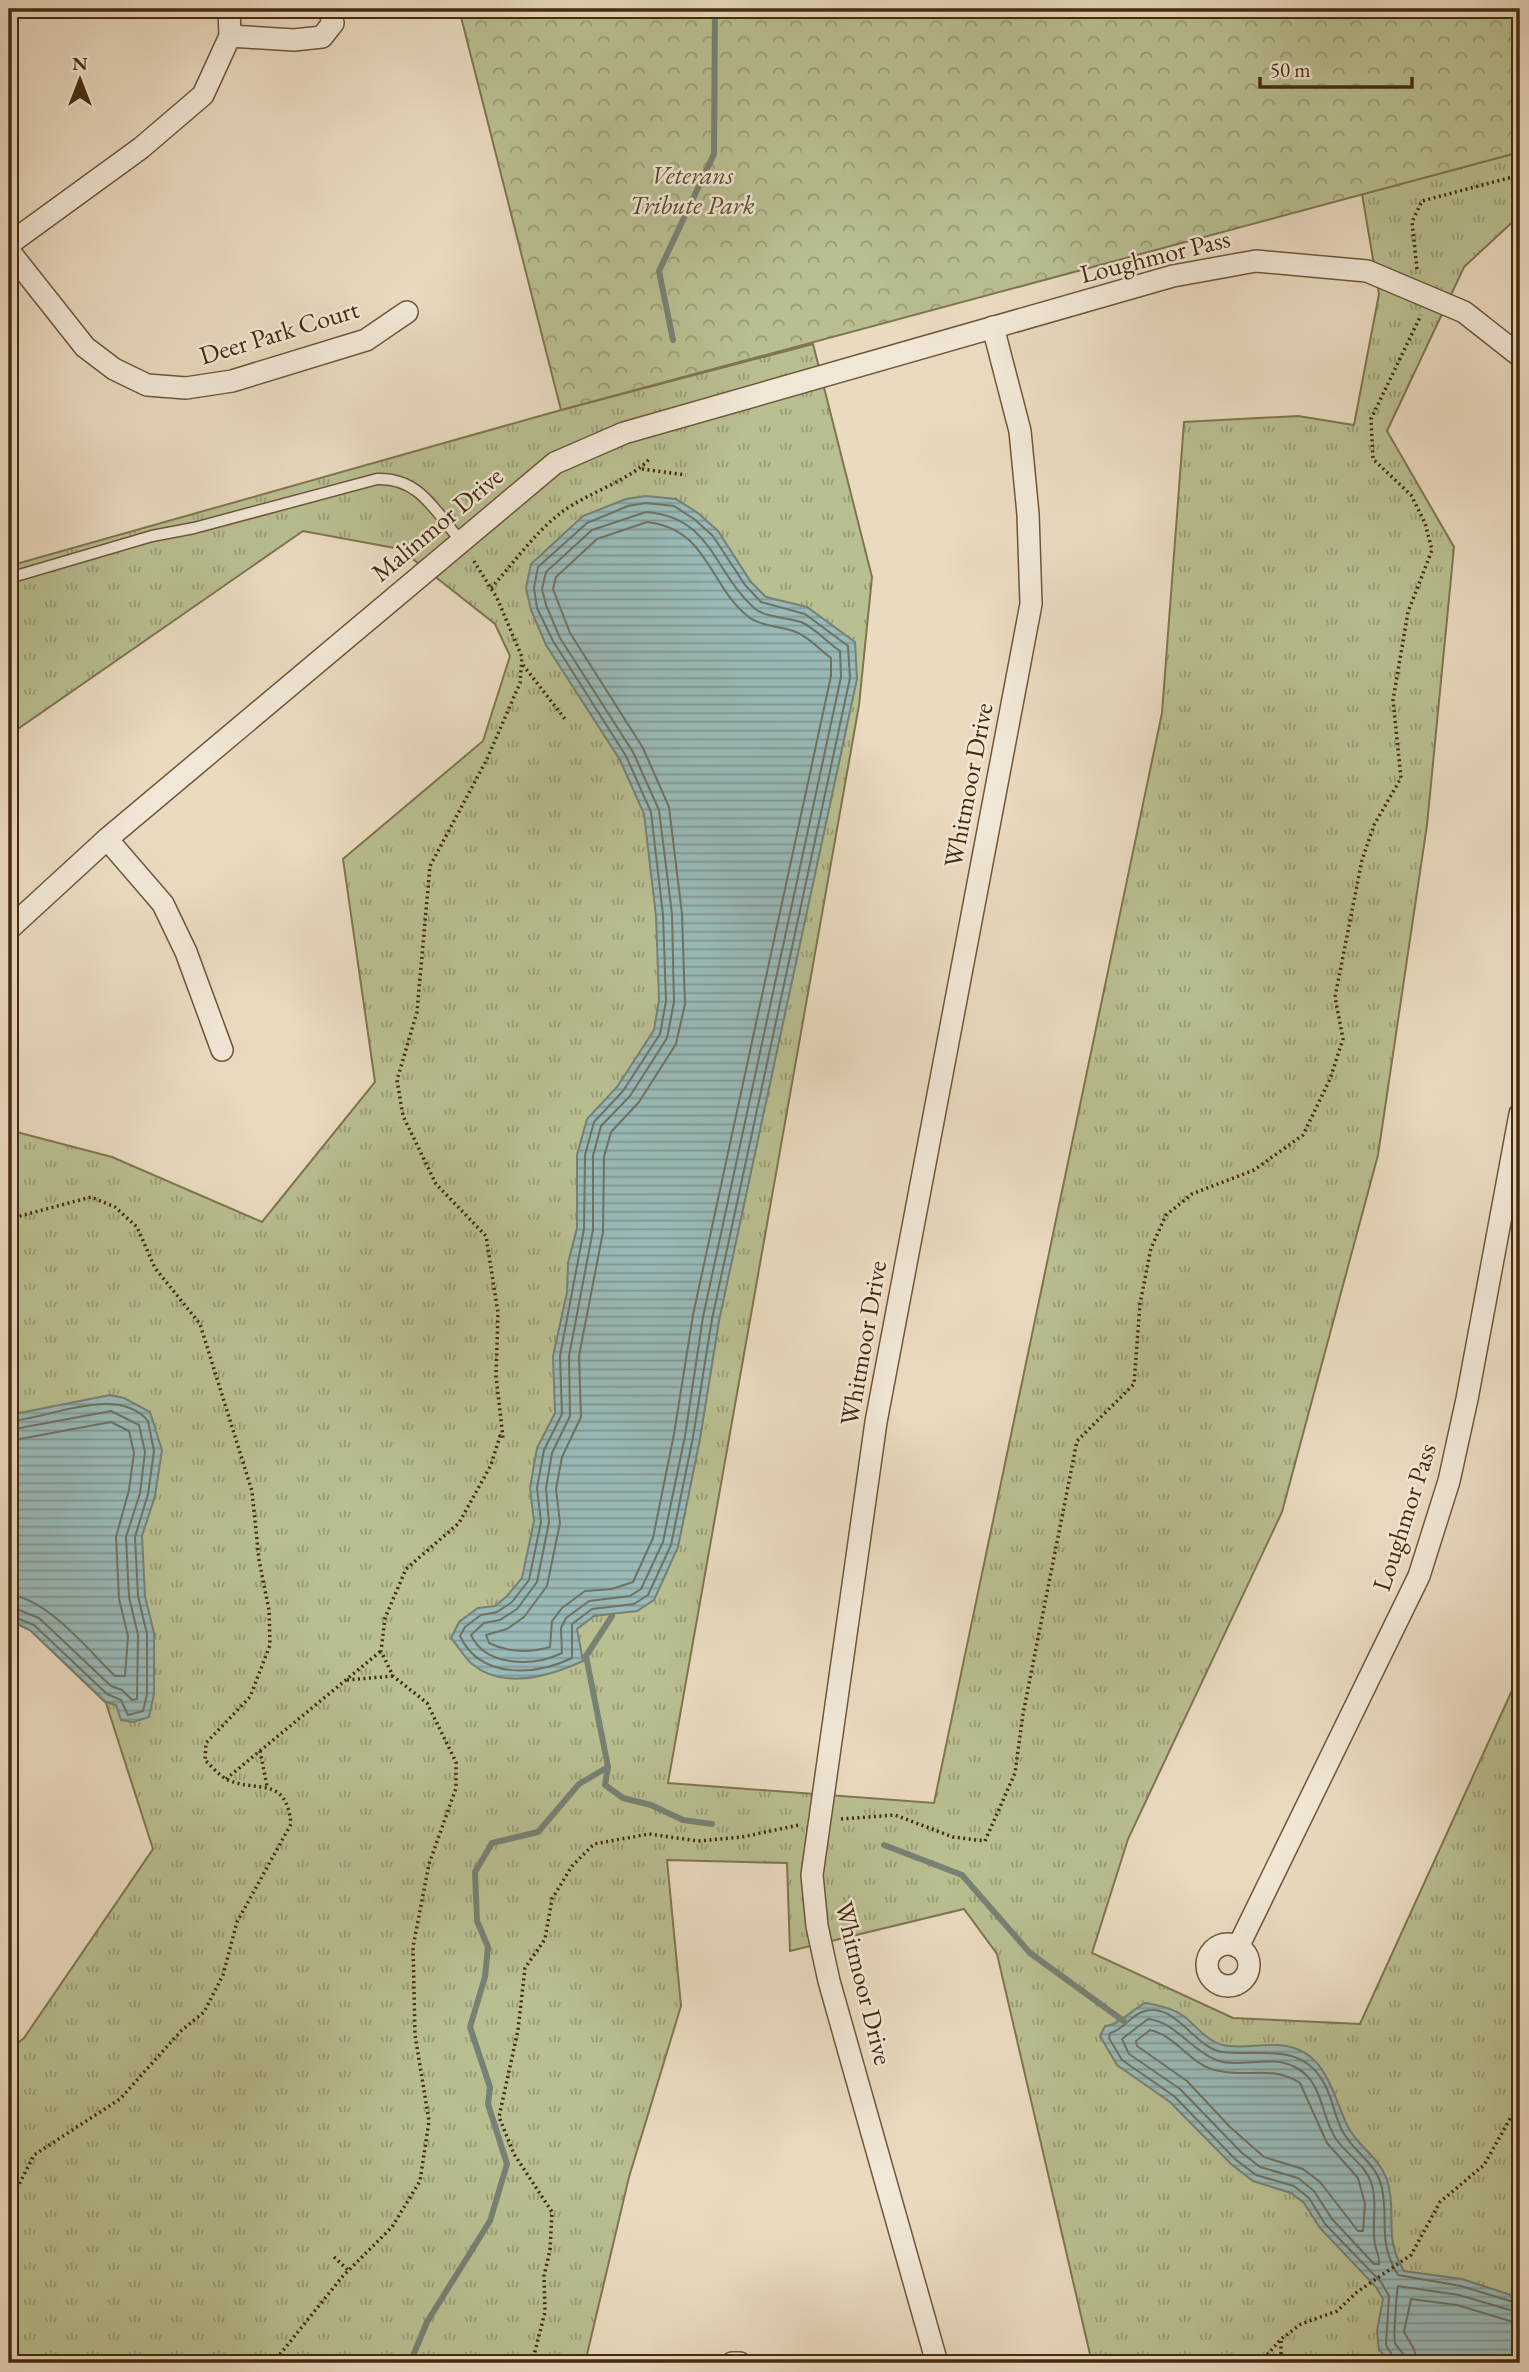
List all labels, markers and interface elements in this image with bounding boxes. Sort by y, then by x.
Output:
north arrow [46,46,116,116]
scale bar [1260,46,1412,90]
text: N [72,51,88,76]
text: 50 m [1270,56,1311,83]
park label: Veterans Tribute Park [629,158,755,222]
street label: Loughmor Pass [1076,221,1234,291]
street label: Deer Park Court [195,292,363,372]
street label: Malinmor Drive [364,459,510,589]
street label: Whitmoor Drive [935,700,1001,870]
street label: Whitmoor Drive [832,1258,894,1428]
street label: Loughmor Pass [1364,1439,1444,1595]
street label: Whitmoor Drive [827,1898,901,2068]

